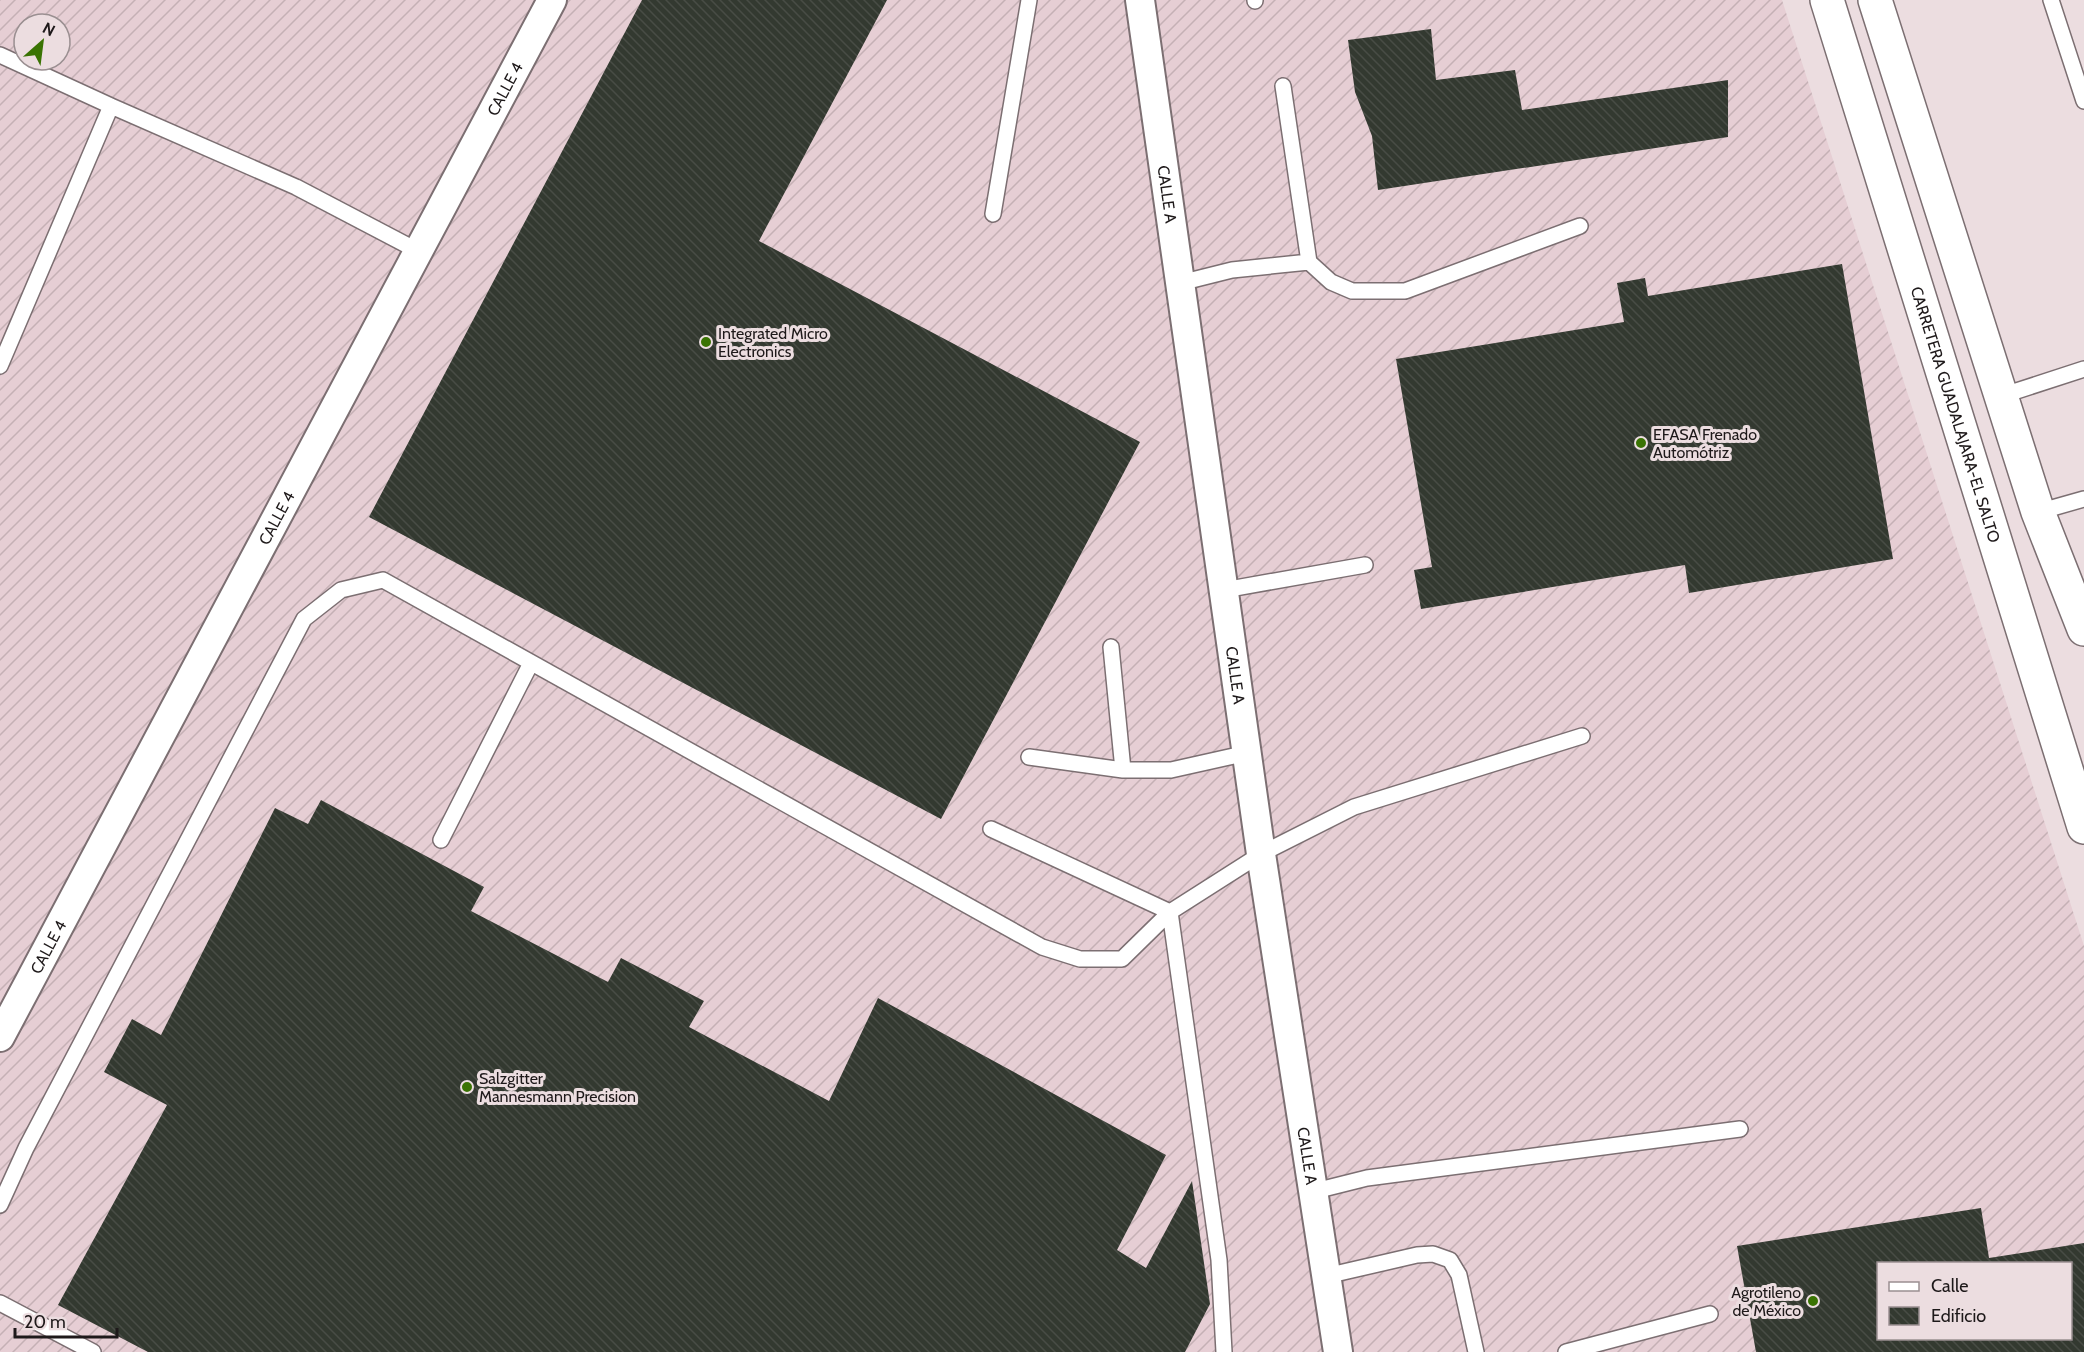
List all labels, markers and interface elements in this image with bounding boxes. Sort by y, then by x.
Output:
north arrow [12,12,72,72]
text: N [39,18,58,40]
street label: CALLE 4 [483,59,527,119]
street label: CALLE A [1154,164,1181,224]
street label: CARRETERA GUADALAJARA-EL SALTO [1907,284,2004,545]
place label: Integrated Micro Electronics [718,324,828,361]
marker: Integrated Micro Electronics [699,335,713,349]
place label: EFASA Frenado Automótriz [1653,425,1757,462]
marker: EFASA Frenado Automótriz [1634,436,1648,450]
street label: CALLE 4 [254,488,298,548]
street label: CALLE A [1222,645,1249,706]
street label: CALLE 4 [26,917,70,977]
place label: Salzgitter Mannesmann Precision [479,1069,636,1106]
marker: Salzgitter Mannesmann Precision [460,1080,474,1094]
street label: CALLE A [1294,1126,1322,1186]
legend [1877,1262,2072,1340]
text: Calle [1931,1275,1968,1297]
place label: Agrotileno de México [1731,1283,1801,1320]
marker: Agrotileno de México [1806,1294,1820,1308]
scale bar [15,1301,117,1339]
text: Edificio [1931,1305,1986,1327]
text: 20 m [24,1311,66,1333]

